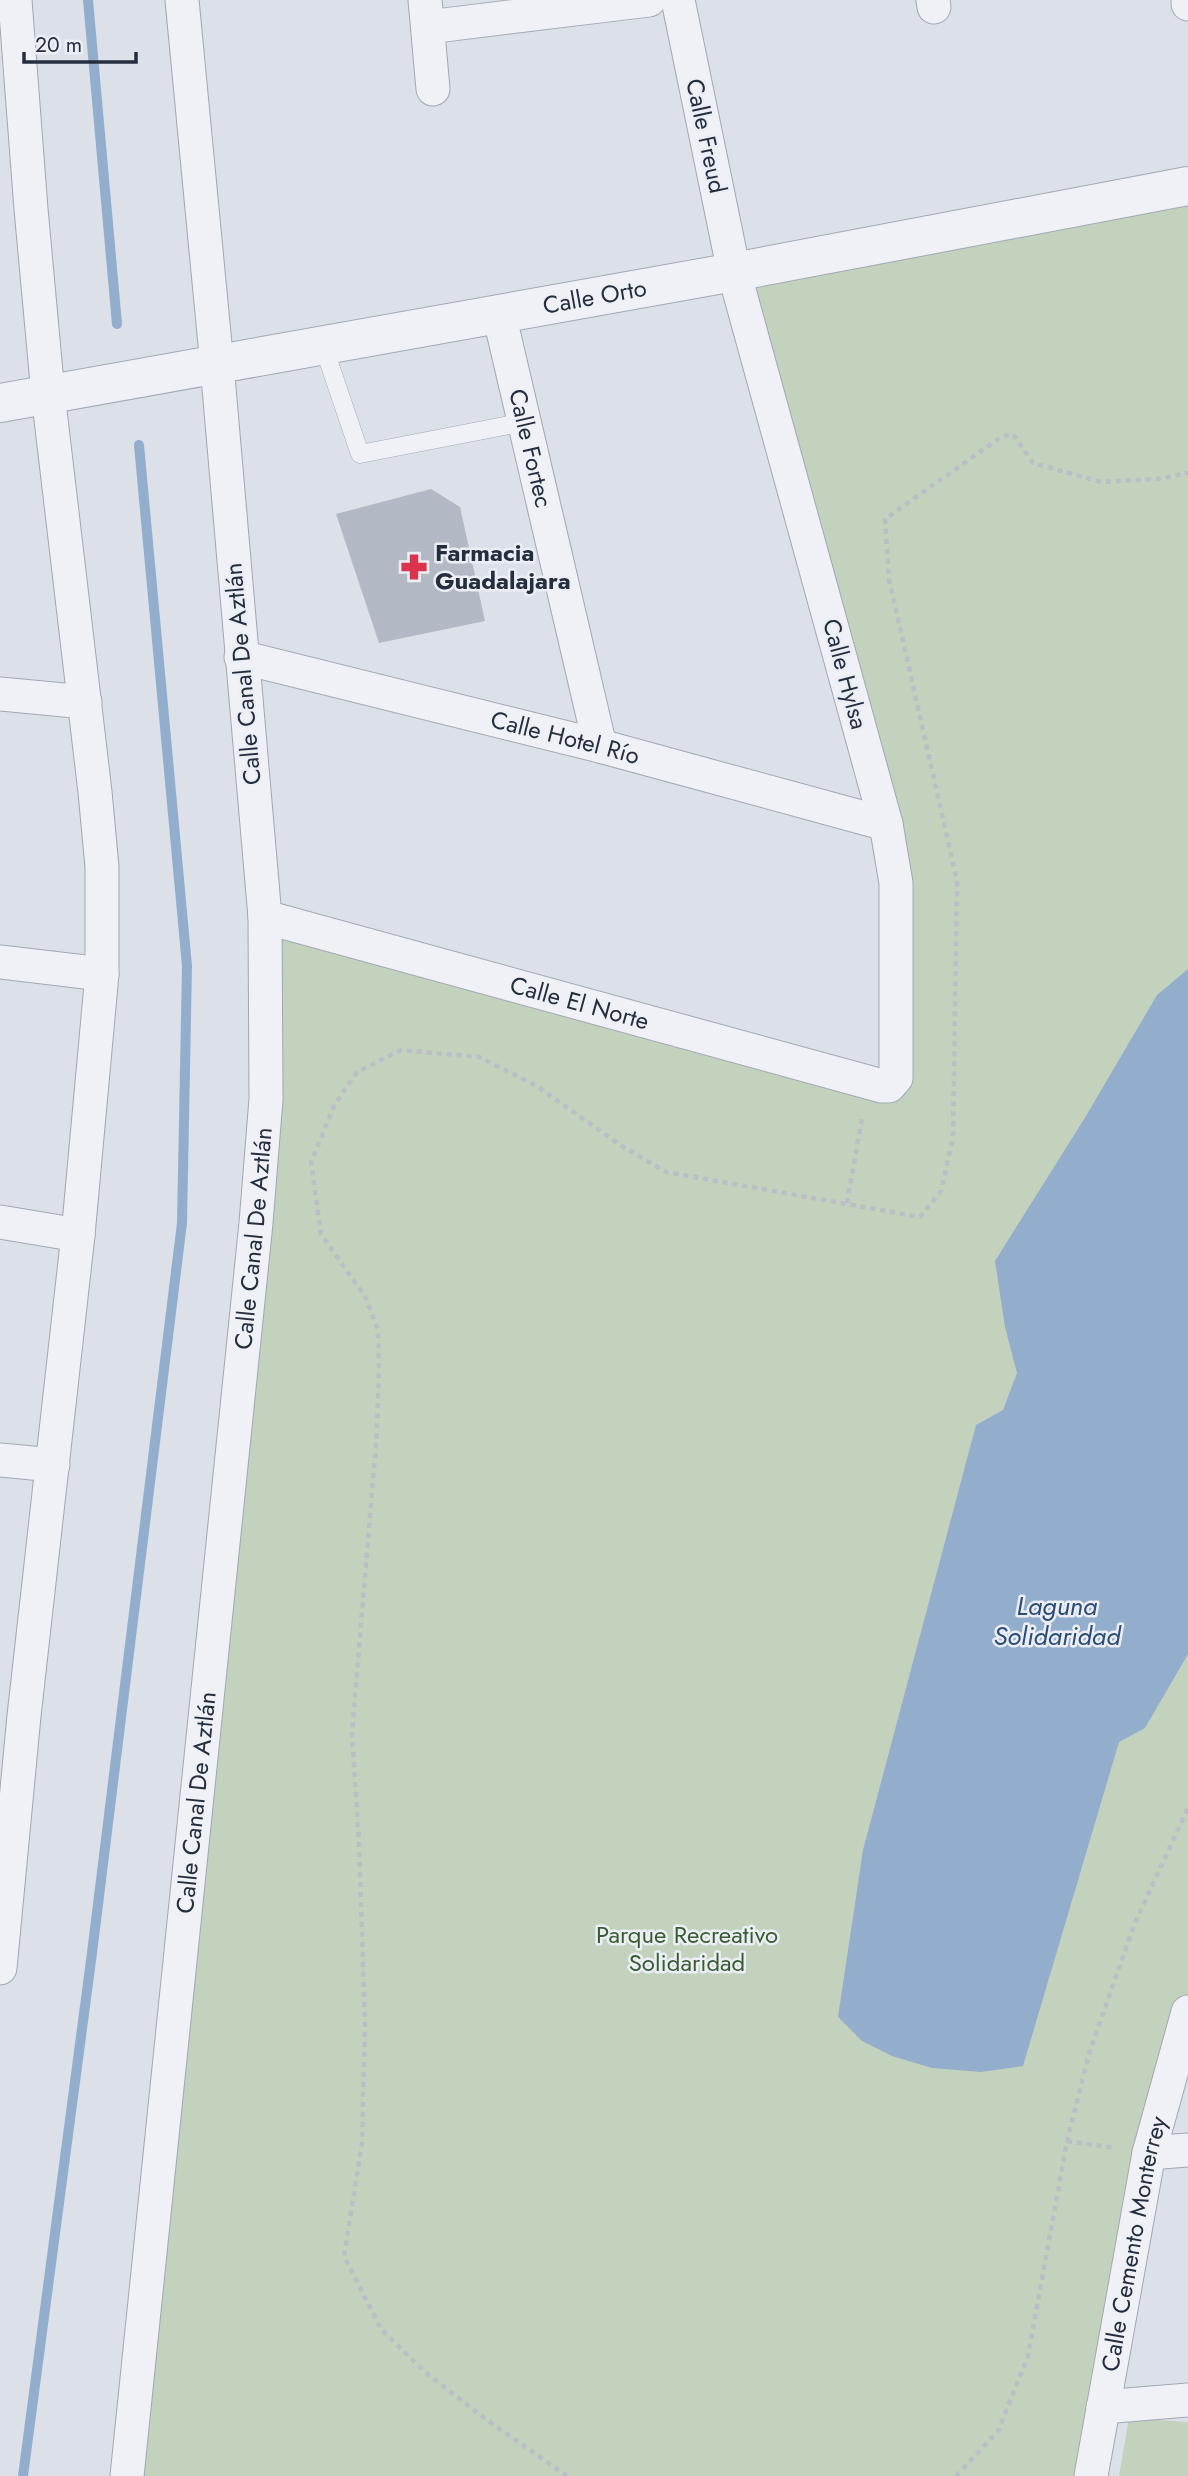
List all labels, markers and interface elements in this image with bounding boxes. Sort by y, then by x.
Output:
scale bar [24,21,136,65]
text: 20 m [35,30,82,60]
street label: Calle Freud [677,75,736,197]
street label: Calle Orto [540,270,649,323]
street label: Calle Fortec [500,385,562,511]
place label: Farmacia Guadalajara [435,535,571,598]
pharmacy icon: Farmacia Guadalajara [399,552,429,582]
street label: Calle Canal De Aztlán [215,561,270,787]
street label: Calle Hylsa [814,615,877,733]
street label: Calle Hotel Río [487,702,644,773]
street label: Calle El Norte [506,967,653,1038]
street label: Calle Canal De Aztlán [225,1126,281,1351]
water label: Laguna Solidaridad [993,1587,1122,1655]
street label: Calle Canal De Aztlán [167,1690,225,1915]
park label: Parque Recreativo Solidaridad [596,1917,778,1980]
street label: Calle Cemento Monterrey [1092,2112,1175,2374]

